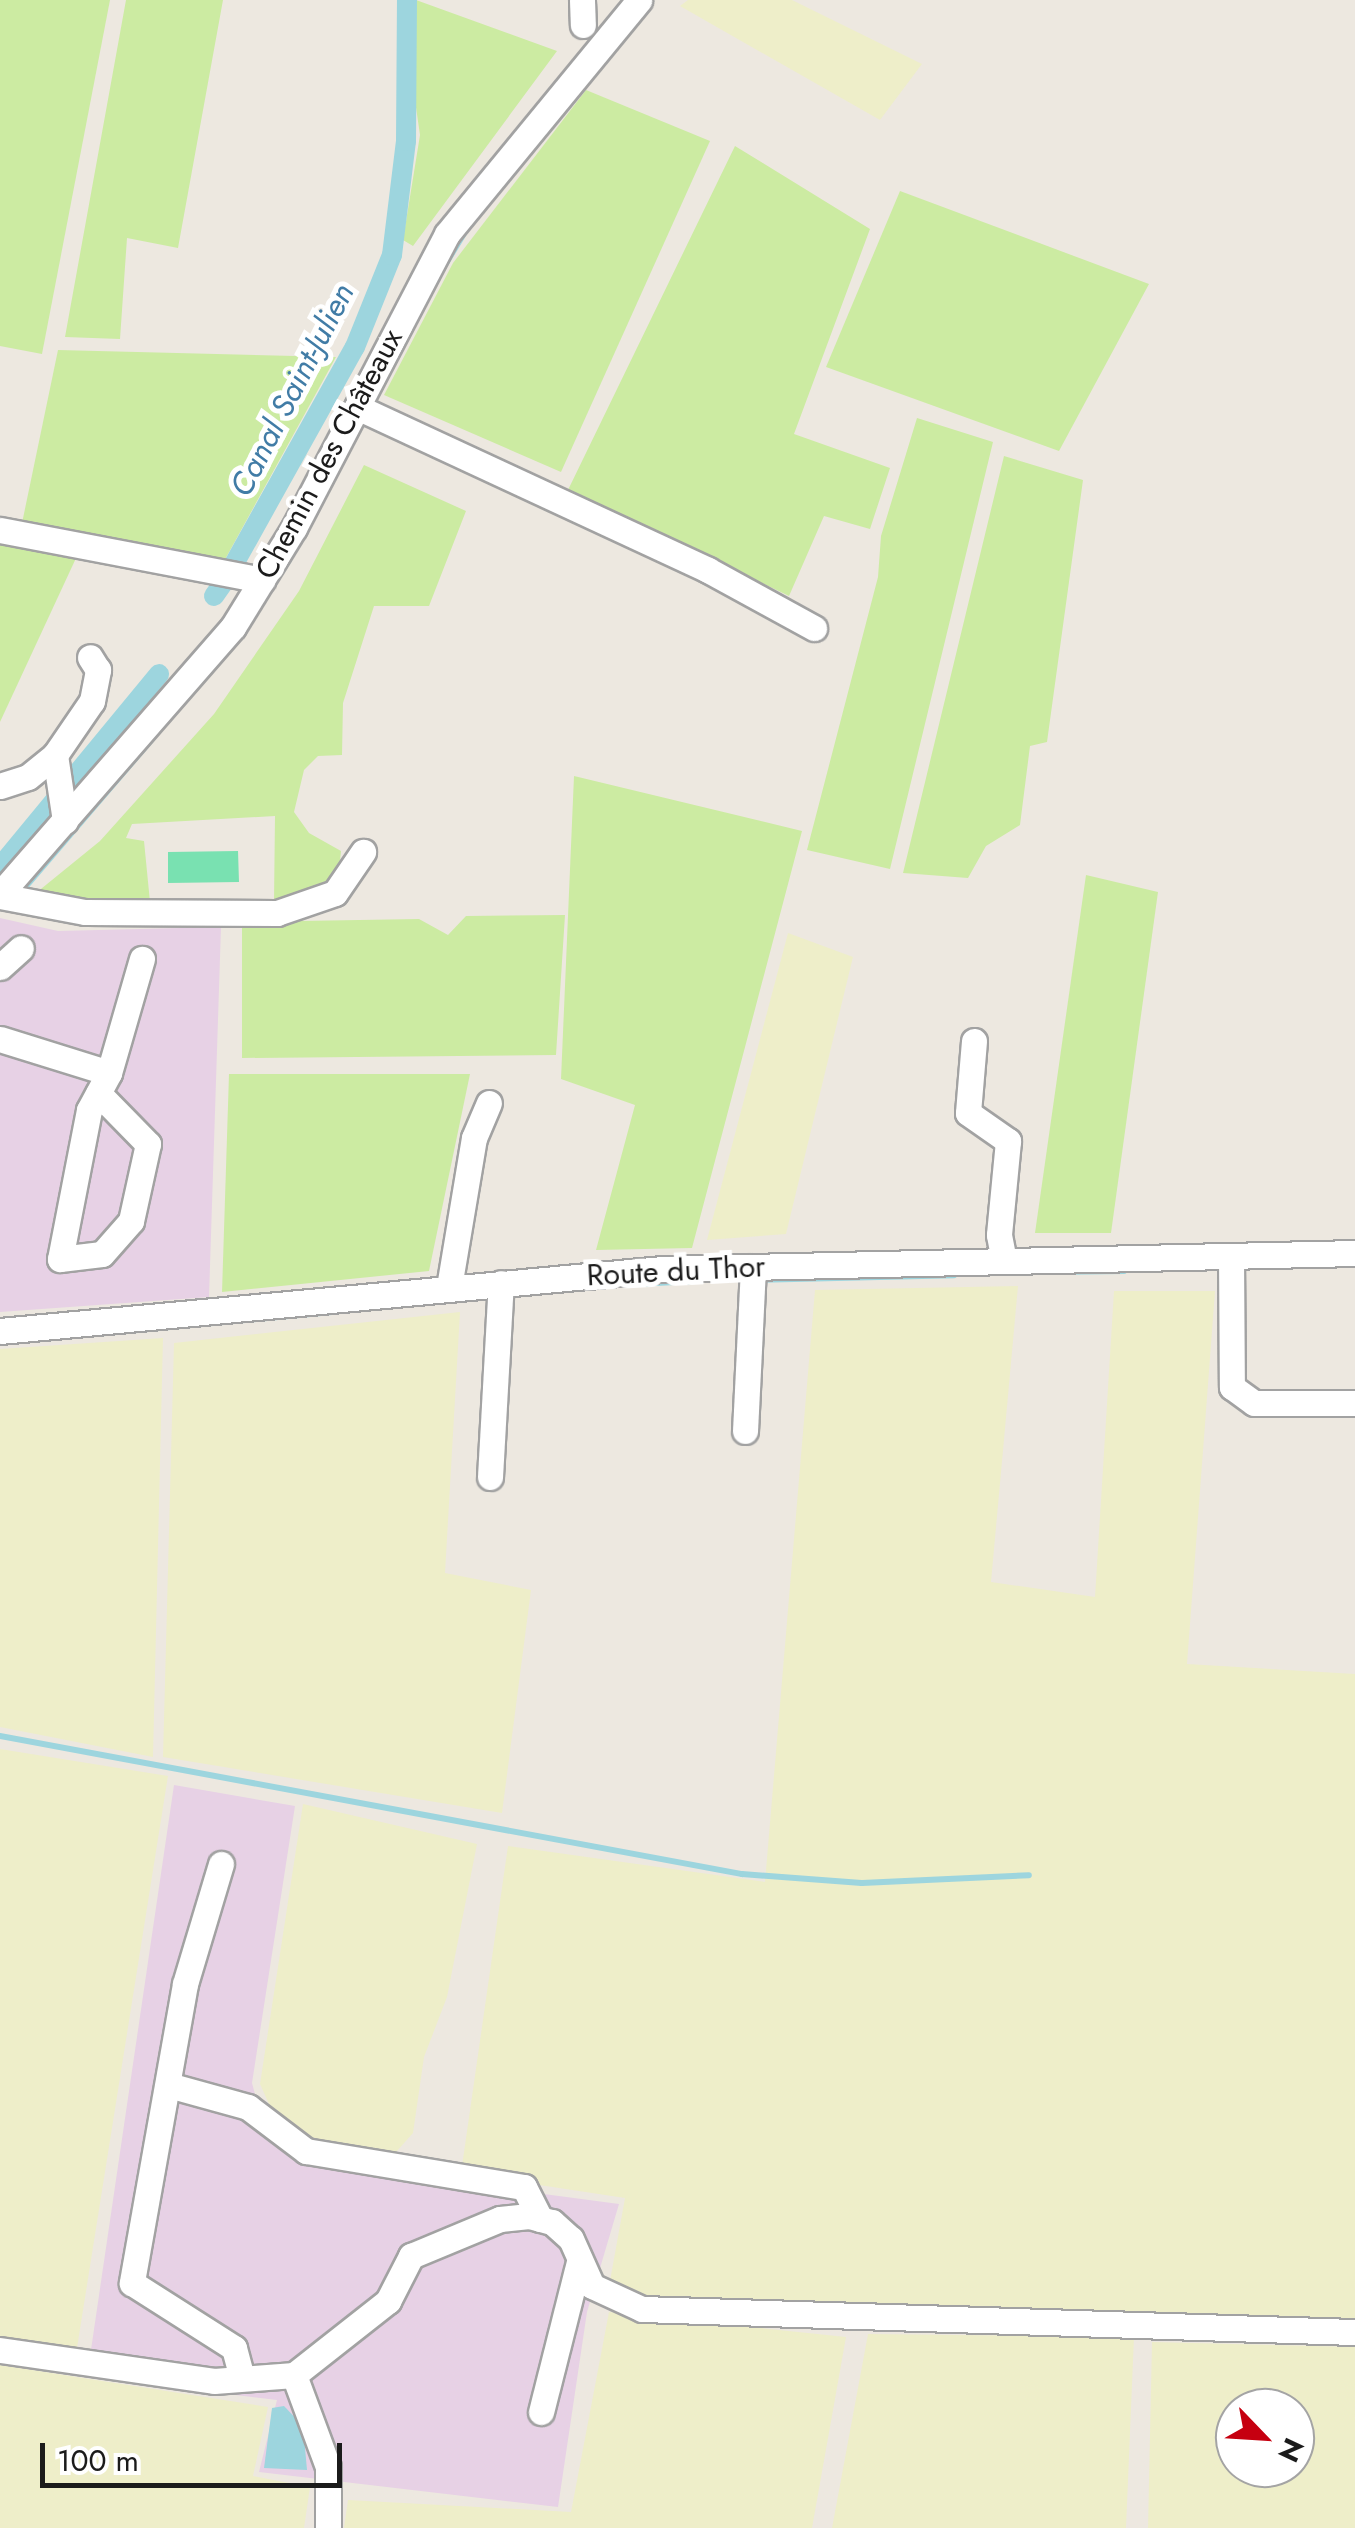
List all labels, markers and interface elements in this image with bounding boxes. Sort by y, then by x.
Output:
water label: Canal Saint-Julien [222,277,362,503]
street label: Chemin des Châteaux [248,323,410,585]
street label: Route du Thor [586,1248,766,1294]
north arrow [1215,2388,1315,2488]
scale bar [45,2423,348,2485]
text: N [1268,2431,1314,2469]
text: 100 m [57,2439,139,2482]

